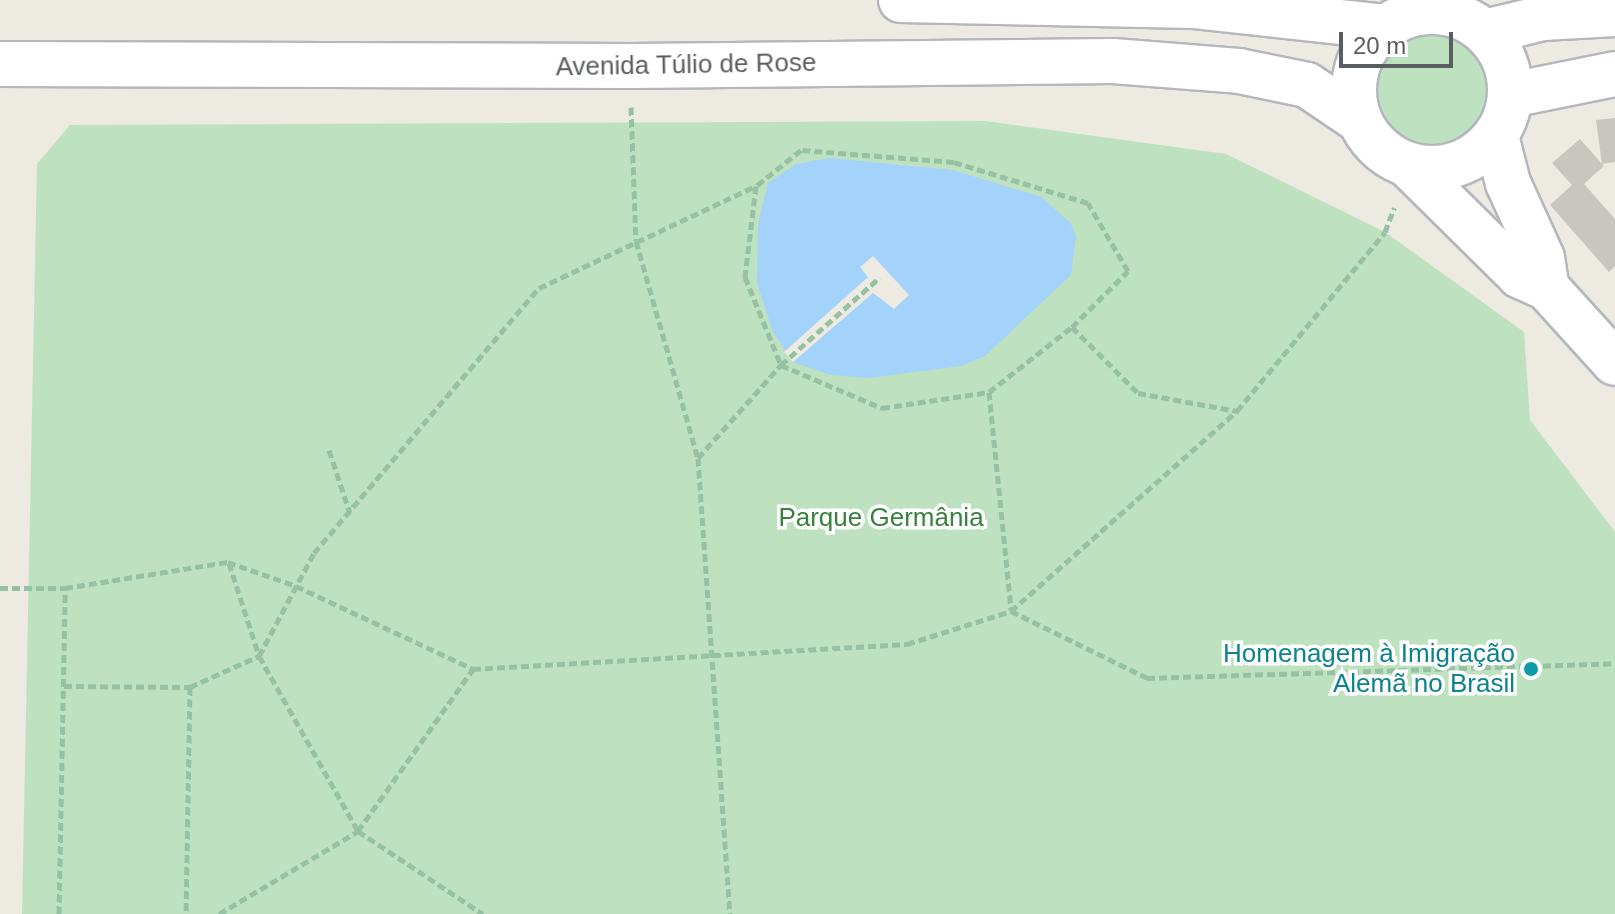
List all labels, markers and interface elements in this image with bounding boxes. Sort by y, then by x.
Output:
scale bar [1343,16,1457,66]
text: 20 m [1353,32,1406,59]
street label: Avenida Túlio de Rose [555,47,817,83]
park label: Parque Germânia [778,502,984,534]
place label: Homenagem à Imigração Alemã no Brasil [1223,638,1515,700]
marker: Homenagem à Imigração Alemã no Brasil [1522,660,1540,678]

